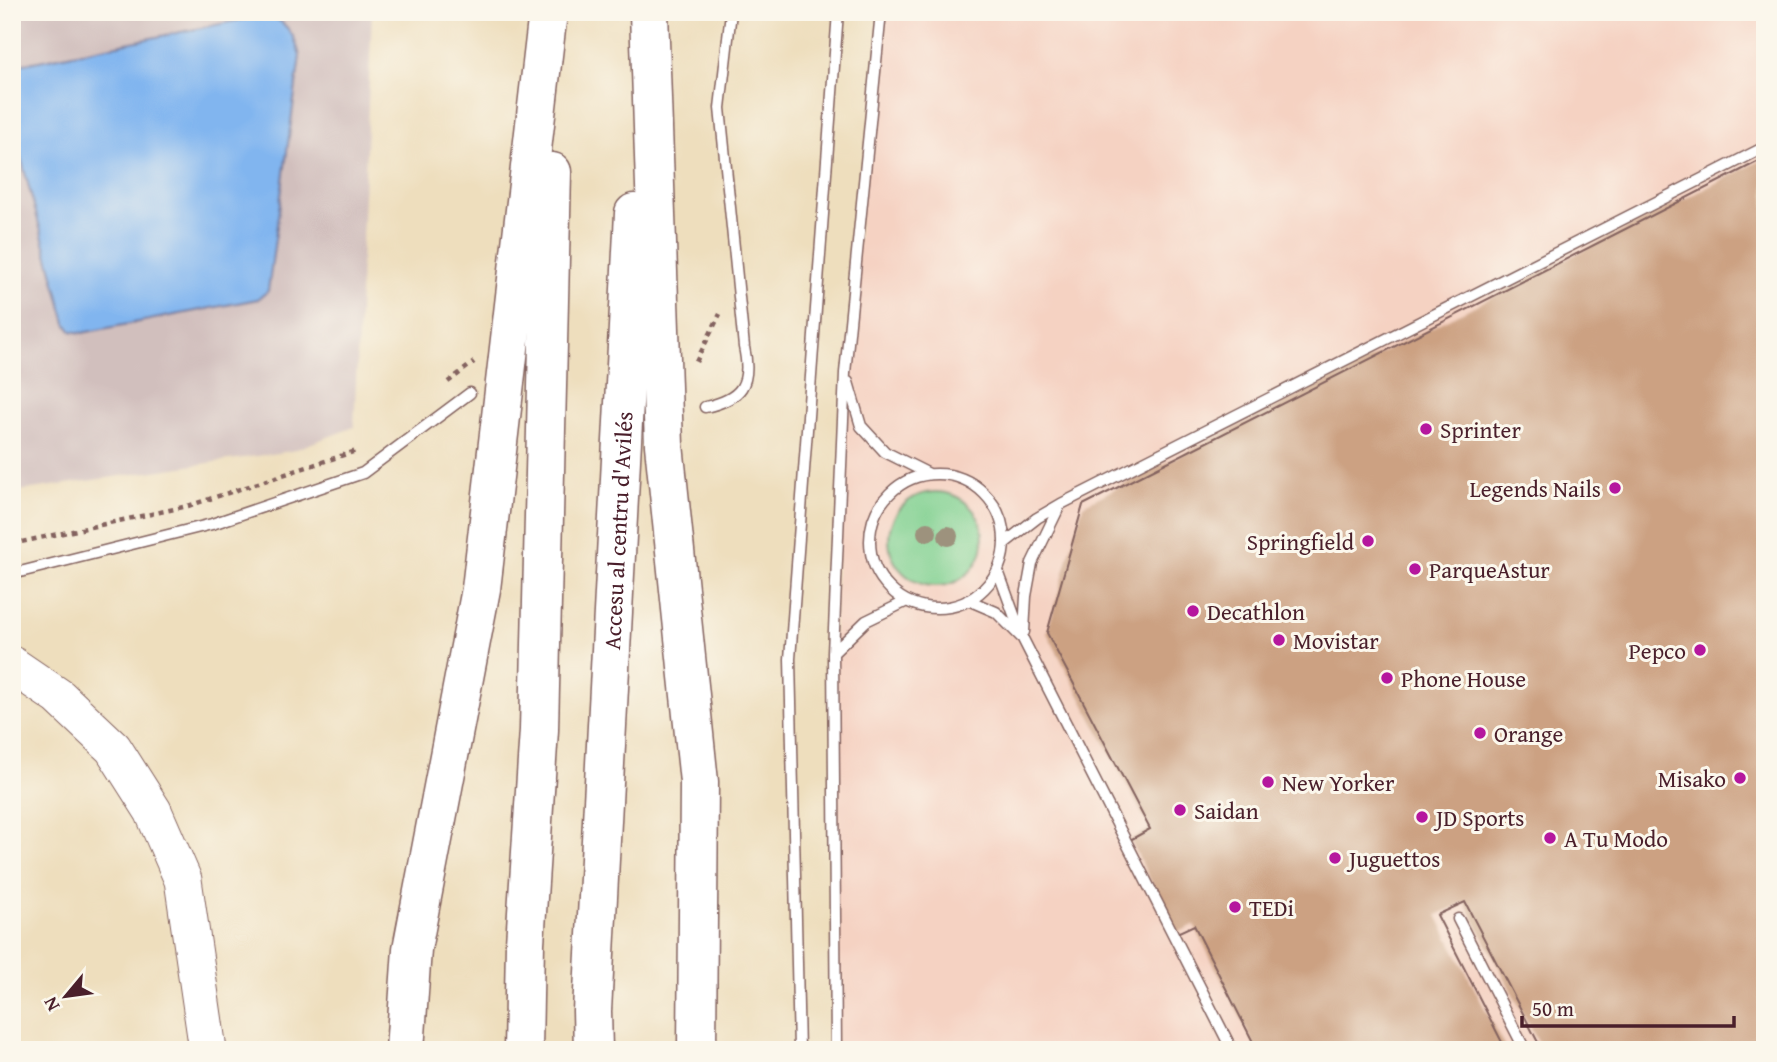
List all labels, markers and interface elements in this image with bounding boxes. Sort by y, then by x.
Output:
street label: Accesu al centru d'Avilés [595,411,640,651]
place label: Sprinter [1440,413,1521,446]
marker: Sprinter [1418,421,1434,437]
place label: Legends Nails [1469,472,1601,505]
marker: Legends Nails [1607,480,1623,496]
place label: Springfield [1247,525,1355,558]
marker: Springfield [1360,533,1376,549]
place label: ParqueAstur [1429,553,1550,586]
marker: ParqueAstur [1407,561,1423,577]
place label: Decathlon [1207,595,1305,628]
marker: Decathlon [1185,603,1201,619]
place label: Movistar [1293,624,1379,657]
marker: Movistar [1271,632,1287,648]
place label: Pepco [1629,634,1686,667]
marker: Pepco [1692,642,1708,658]
place label: Phone House [1401,662,1526,695]
marker: Phone House [1379,670,1395,686]
place label: Orange [1494,717,1563,750]
marker: Orange [1472,725,1488,741]
place label: Misako [1658,762,1726,795]
place label: New Yorker [1282,766,1395,799]
marker: Misako [1732,770,1748,786]
marker: New Yorker [1260,774,1276,790]
place label: Saidan [1194,794,1259,827]
place label: JD Sports [1433,801,1524,834]
marker: Saidan [1172,802,1188,818]
marker: JD Sports [1414,809,1430,825]
place label: A Tu Modo [1564,822,1668,855]
marker: A Tu Modo [1542,830,1558,846]
place label: Juguettos [1346,842,1440,875]
marker: Juguettos [1327,850,1343,866]
place label: TEDi [1249,891,1294,924]
marker: TEDi [1227,899,1243,915]
north arrow [32,960,102,1030]
scale bar [1522,985,1733,1029]
text: N [36,992,66,1017]
text: 50 m [1532,993,1574,1024]

